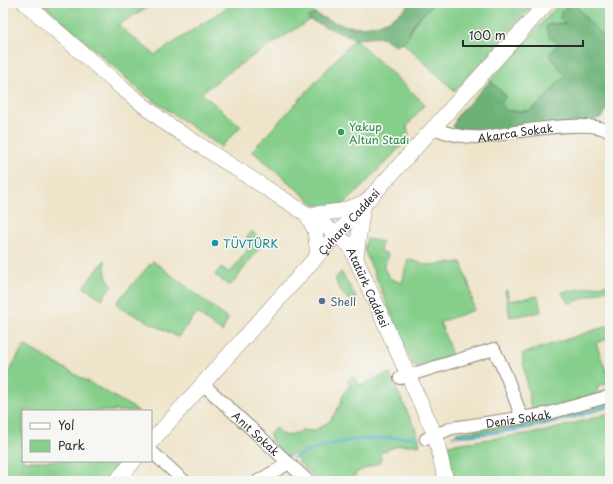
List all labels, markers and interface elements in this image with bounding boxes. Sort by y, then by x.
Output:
scale bar [463,22,583,48]
text: 100 m [469,26,506,44]
place label: Yakup Altun Stadı [349,118,409,148]
street label: Akarca Sokak [477,119,554,146]
marker: Yakup Altun Stadı [336,127,346,137]
street label: Çuhane Caddesi [314,184,383,259]
place label: TÜVTÜRK [223,235,278,252]
marker: TÜVTÜRK [210,238,220,248]
street label: Atatürk Caddesi [343,245,394,330]
place label: Shell [330,293,356,310]
marker: Shell [317,296,327,306]
street label: Deniz Sokak [484,404,553,431]
street label: Anıt Sokak [229,407,284,460]
legend [22,410,152,462]
text: Yol [58,416,74,434]
text: Park [58,436,85,454]

